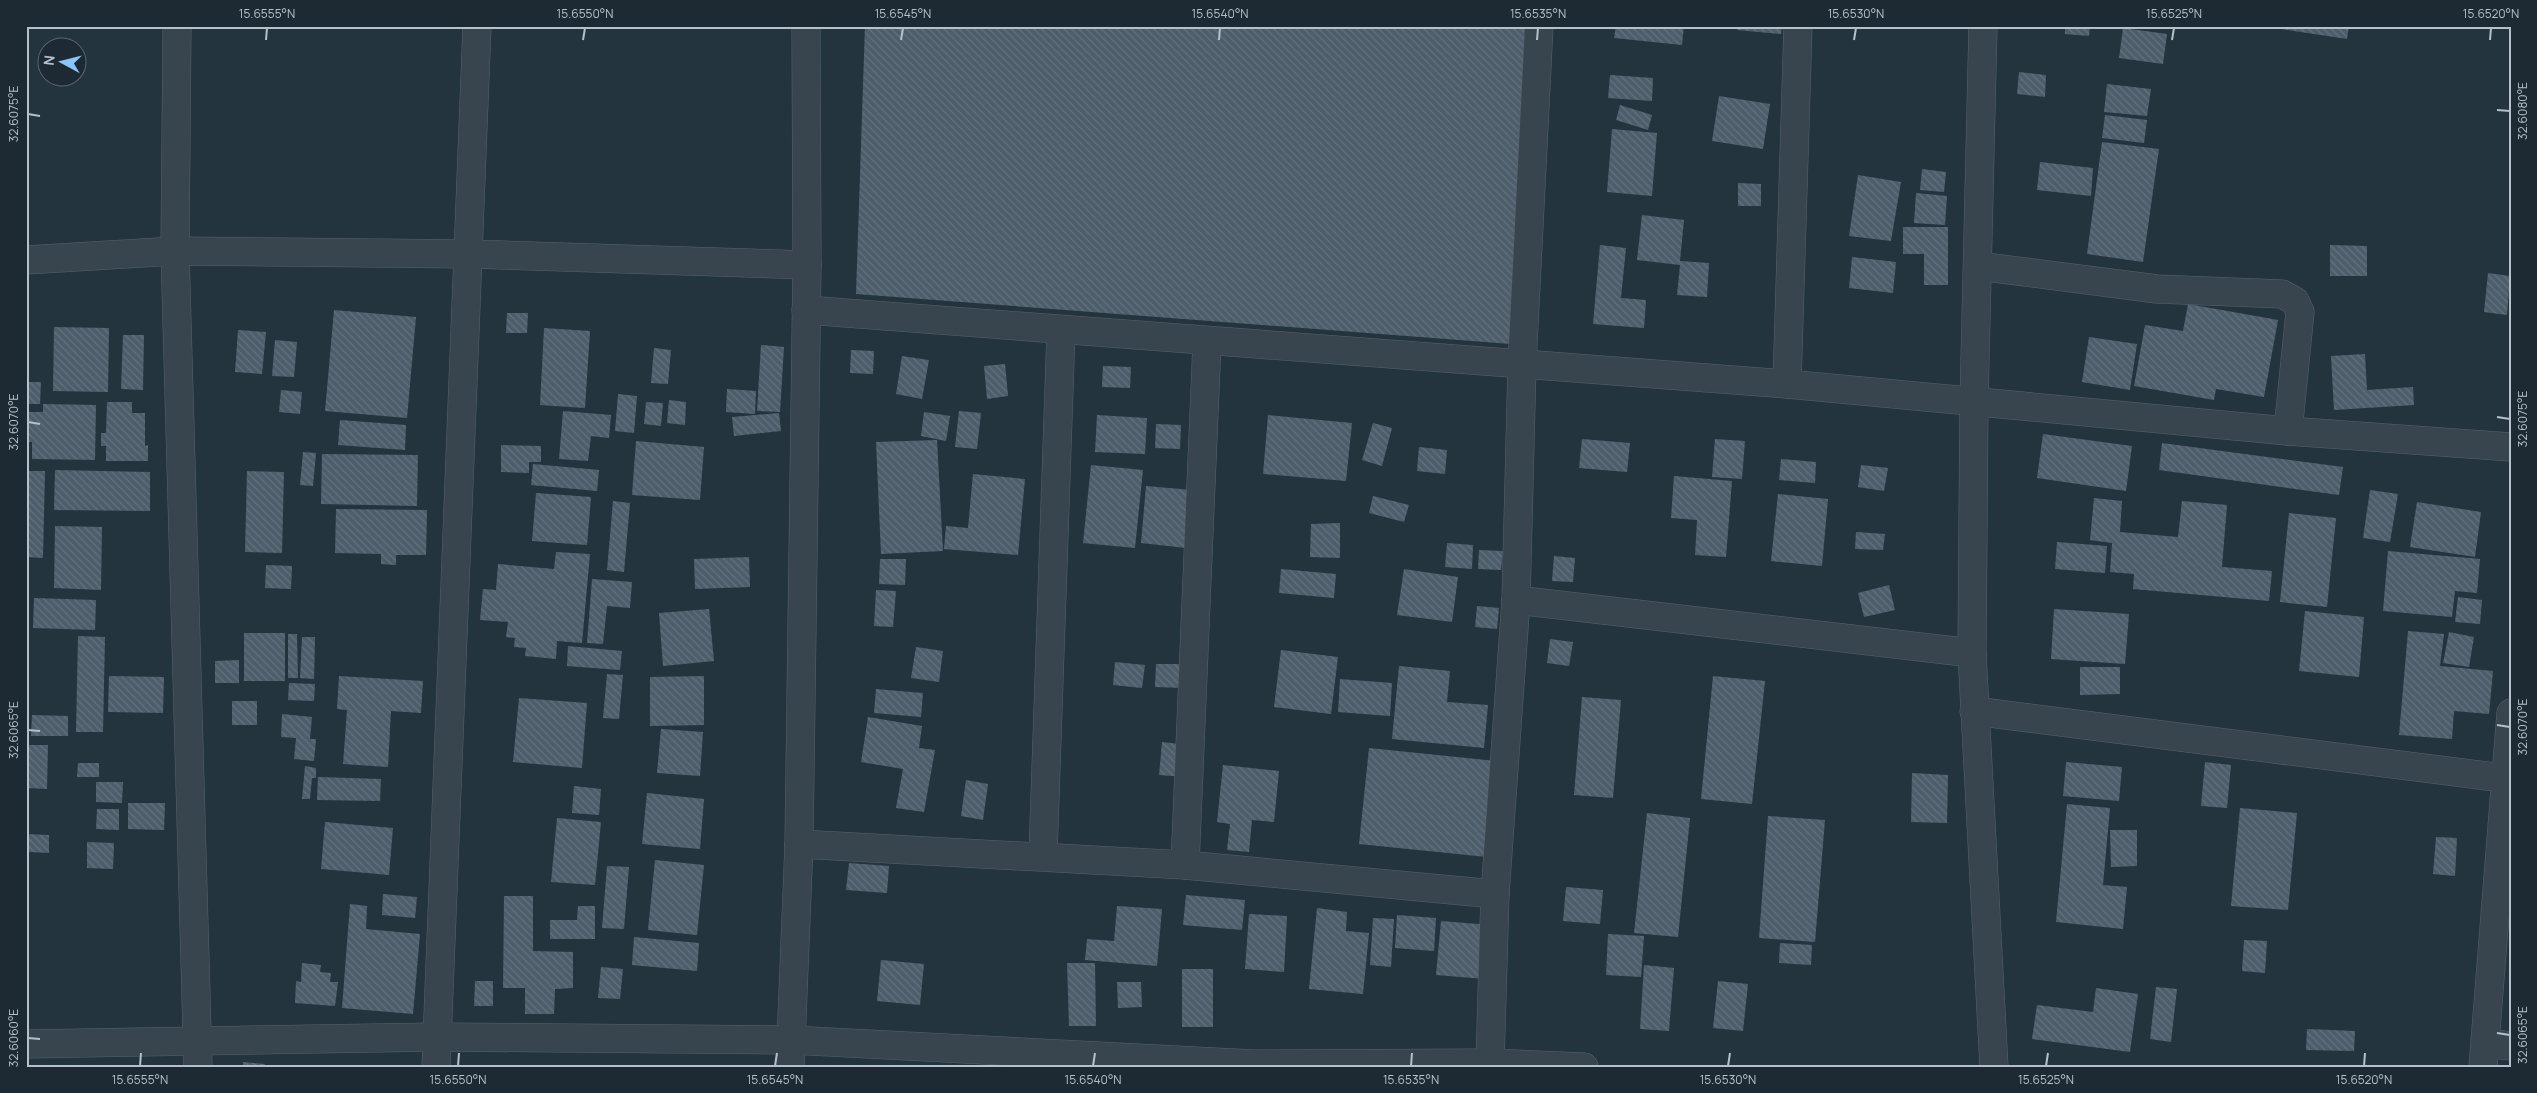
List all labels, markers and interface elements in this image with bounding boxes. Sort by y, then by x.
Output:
text: 15.6555°N [239,5,295,22]
text: 15.6550°N [557,5,613,22]
text: 15.6545°N [875,5,931,22]
text: 15.6540°N [1191,5,1249,22]
text: 15.6535°N [1510,5,1566,22]
text: 15.6530°N [1828,5,1884,22]
text: 15.6525°N [2146,5,2202,22]
text: 15.6520°N [2463,5,2519,22]
north arrow [38,38,88,88]
text: N [39,54,59,67]
text: 32.6080°E [2514,82,2531,140]
text: 32.6075°E [5,86,22,142]
text: 32.6075°E [2514,391,2531,447]
text: 32.6070°E [5,393,22,450]
text: 32.6070°E [2514,698,2531,755]
text: 32.6065°E [5,701,22,759]
text: 32.6065°E [2514,1006,2531,1064]
text: 32.6060°E [5,1009,22,1067]
text: 15.6555°N [112,1071,168,1088]
text: 15.6550°N [430,1071,486,1088]
text: 15.6545°N [747,1071,803,1088]
text: 15.6540°N [1064,1071,1122,1088]
text: 15.6535°N [1383,1071,1439,1088]
text: 15.6530°N [1700,1071,1756,1088]
text: 15.6525°N [2018,1071,2074,1088]
text: 15.6520°N [2336,1071,2392,1088]

